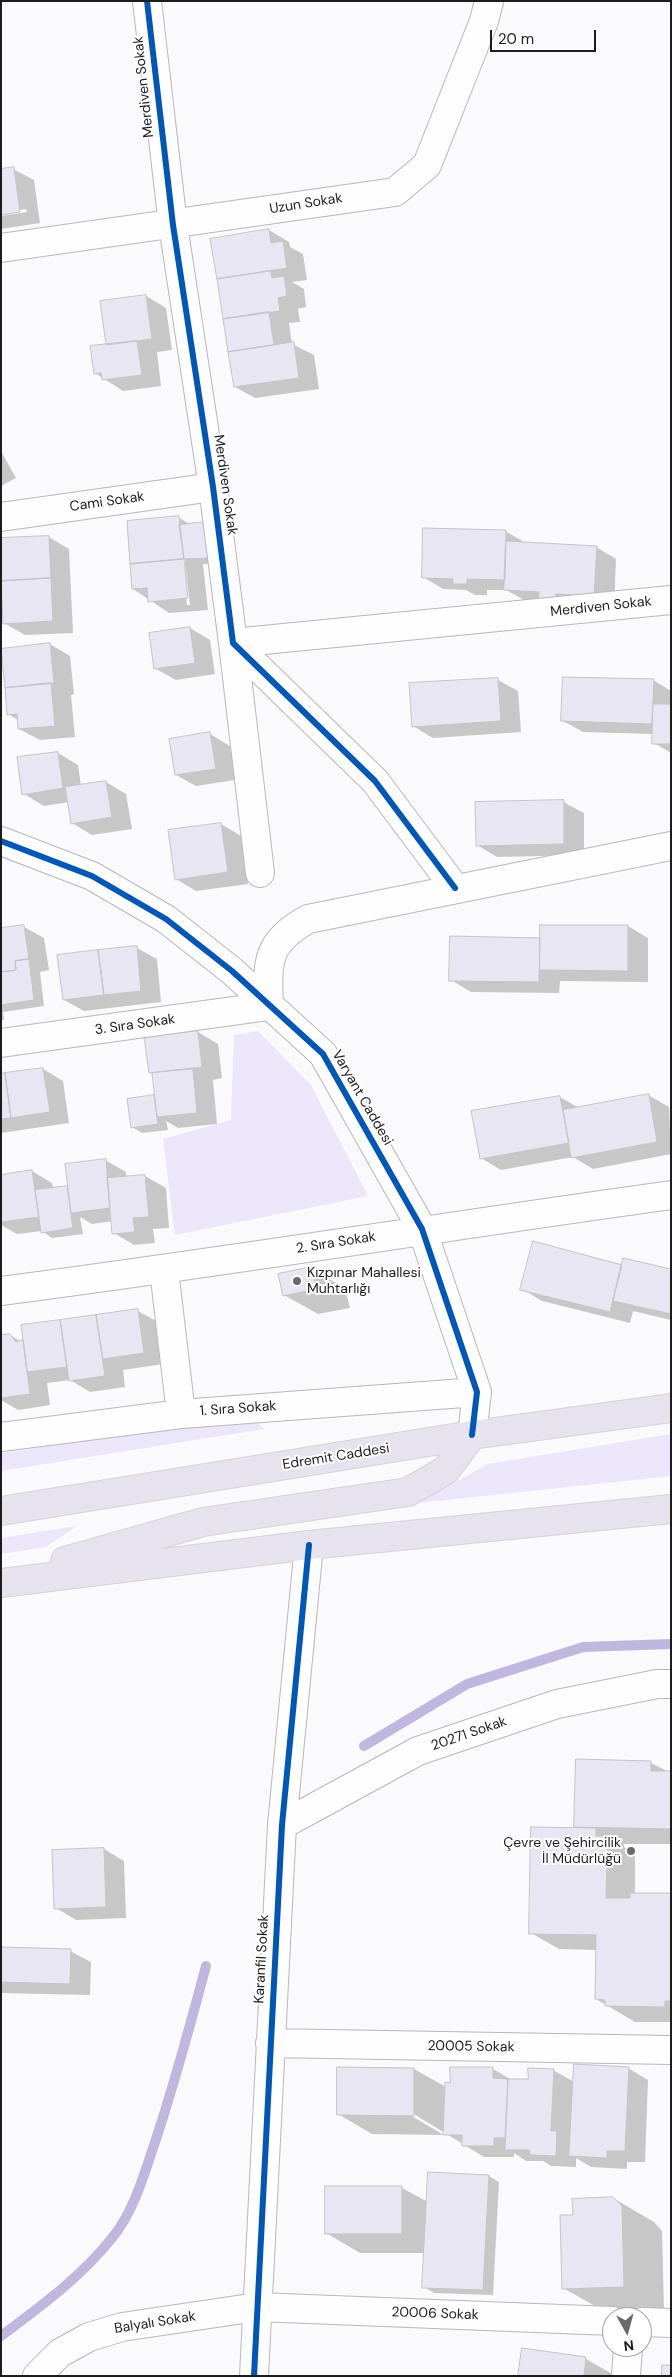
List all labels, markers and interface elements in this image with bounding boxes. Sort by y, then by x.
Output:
scale bar [492,20,598,52]
text: 20 m [498,29,534,49]
street label: Merdiven Sokak [130,36,158,138]
street label: Uzun Sokak [268,190,344,218]
street label: Merdiven Sokak [210,434,240,536]
street label: Cami Sokak [69,488,145,516]
street label: Merdiven Sokak [550,593,652,621]
street label: 3. Sıra Sokak [94,1011,176,1039]
street label: Varyant Caddesi [328,1047,396,1149]
street label: 2. Sıra Sokak [295,1228,377,1258]
place label: Kızpınar Mahallesi Muhtarlığı [307,1265,421,1298]
marker: Kızpınar Mahallesi Muhtarlığı [291,1275,303,1287]
street label: 1. Sıra Sokak [199,1398,277,1420]
street label: Edremit Caddesi [281,1440,391,1474]
street label: 20271 Sokak [429,1713,509,1755]
place label: Çevre ve Şehircilik İl Müdürlüğü [503,1835,621,1868]
marker: Çevre ve Şehircilik İl Müdürlüğü [625,1845,637,1857]
street label: Karanfil Sokak [251,1914,273,2004]
street label: 20005 Sokak [427,2038,515,2056]
street label: 20006 Sokak [391,2304,479,2324]
north arrow [602,2307,652,2357]
street label: Balyalı Sokak [113,2308,197,2338]
text: N [623,2336,635,2355]

